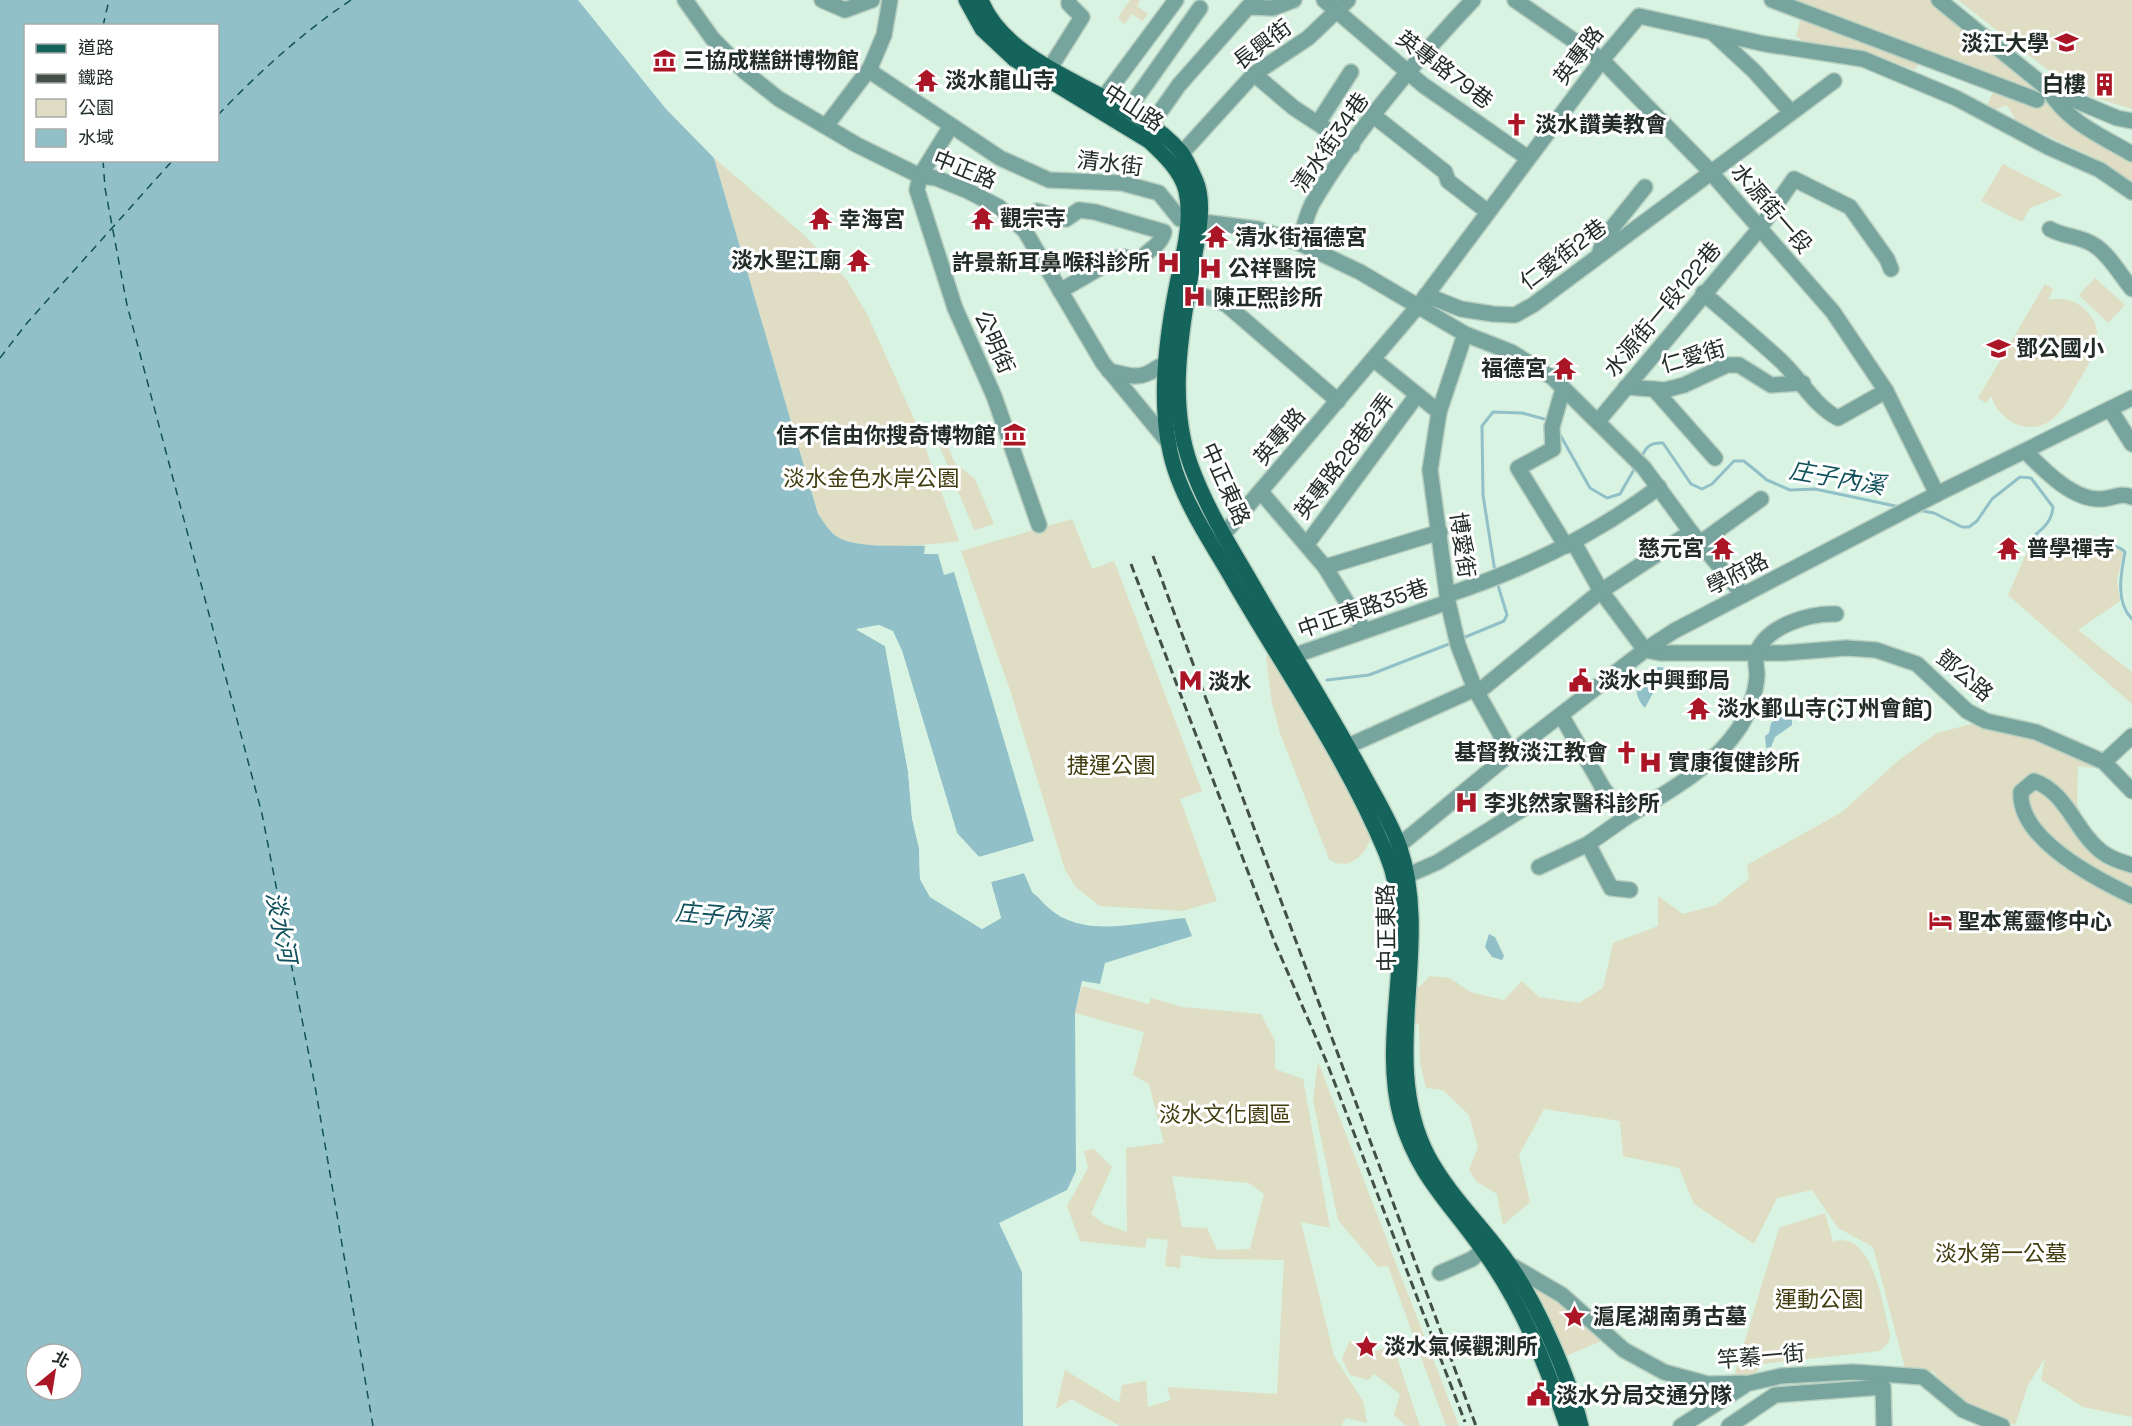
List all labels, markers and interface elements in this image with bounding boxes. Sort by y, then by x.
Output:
street label: 長興街 [1227,13,1297,75]
street label: 英專路 [1547,20,1609,90]
legend [24,24,219,162]
street label: 英專路79巷 [1391,24,1499,114]
place label: 淡江大學 [1961,29,2049,57]
school or university icon: 淡江大學 [2054,30,2080,56]
text: 道路 [78,36,114,59]
place label: 三協成糕餅博物館 [683,46,859,74]
museum icon: 三協成糕餅博物館 [652,47,678,73]
text: 鐵路 [78,66,114,89]
place label: 淡水龍山寺 [945,66,1055,94]
temple icon: 淡水龍山寺 [914,67,940,93]
place label: 白樓 [2042,70,2086,98]
building icon: 白樓 [2091,71,2117,97]
street label: 中山路 [1099,77,1169,137]
street label: 清水街34巷 [1286,87,1374,197]
text: 公園 [78,96,114,119]
place label: 淡水讚美教會 [1535,110,1667,138]
church icon: 淡水讚美教會 [1504,111,1530,137]
text: 水域 [78,126,114,149]
street label: 中正路 [929,144,1001,194]
street label: 清水街 [1076,145,1144,181]
street label: 水源街一段 [1725,157,1819,259]
place label: 觀宗寺 [1000,204,1066,232]
place label: 幸海宮 [839,205,905,233]
temple icon: 觀宗寺 [969,205,995,231]
temple icon: 幸海宮 [808,206,834,232]
street label: 仁愛街2巷 [1514,212,1612,296]
place label: 清水街福德宮 [1235,223,1367,251]
temple icon: 清水街福德宮 [1204,224,1230,250]
street label: 水源街一段122巷 [1597,236,1727,382]
place label: 淡水聖江廟 [731,246,841,274]
temple icon: 淡水聖江廟 [846,247,872,273]
place label: 許景新耳鼻喉科診所 [952,248,1150,276]
hospital icon: 許景新耳鼻喉科診所 [1155,249,1181,275]
place label: 公祥醫院 [1228,254,1316,282]
hospital icon: 公祥醫院 [1197,255,1223,281]
place label: 陳正煕診所 [1213,283,1323,311]
hospital icon: 陳正煕診所 [1182,284,1208,310]
street label: 公明街 [969,306,1021,378]
street label: 仁愛街 [1657,333,1729,379]
place label: 鄧公國小 [2016,334,2104,362]
school or university icon: 鄧公國小 [1985,335,2011,361]
place label: 福德宮 [1481,354,1547,382]
temple icon: 福德宮 [1552,355,1578,381]
street label: 英專路28巷2弄 [1288,388,1400,524]
street label: 英專路 [1247,402,1311,470]
place label: 信不信由你搜奇博物館 [776,421,996,449]
museum icon: 信不信由你搜奇博物館 [1001,422,1027,448]
street label: 中正東路 [1195,438,1257,530]
water label: 庄子內溪 [1787,454,1890,502]
park label: 淡水金色水岸公園 [783,464,959,492]
street label: 博愛街 [1445,510,1481,580]
place label: 慈元宮 [1638,534,1704,562]
place label: 普學禪寺 [2027,534,2115,562]
temple icon: 慈元宮 [1709,535,1735,561]
temple icon: 普學禪寺 [1996,535,2022,561]
street label: 學府路 [1701,546,1773,600]
street label: 中正東路35巷 [1294,573,1432,643]
street label: 鄧公路 [1931,643,1999,707]
place label: 淡水中興郵局 [1598,666,1730,694]
place label: 淡水 [1208,667,1252,695]
public building icon: 淡水中興郵局 [1567,667,1593,693]
metro station icon: 淡水 [1177,668,1203,694]
place label: 淡水鄞山寺(汀州會館) [1717,694,1932,722]
temple icon: 淡水鄞山寺(汀州會館) [1686,695,1712,721]
place label: 基督教淡江教會 [1454,738,1608,766]
church icon: 基督教淡江教會 [1613,739,1639,765]
place label: 實康復健診所 [1668,748,1800,776]
hospital icon: 實康復健診所 [1637,749,1663,775]
park label: 捷運公園 [1067,751,1155,779]
place label: 李兆然家醫科診所 [1484,789,1660,817]
hospital icon: 李兆然家醫科診所 [1453,790,1479,816]
street label: 中正東路 [1371,884,1401,972]
water label: 淡水河 [259,889,304,969]
water label: 庄子內溪 [674,896,775,935]
place label: 聖本篤靈修中心 [1958,907,2112,935]
hotel icon: 聖本篤靈修中心 [1927,908,1953,934]
park label: 淡水文化園區 [1159,1100,1291,1128]
park label: 淡水第一公墓 [1935,1239,2067,1267]
park label: 運動公園 [1775,1285,1863,1313]
place label: 滬尾湖南勇古墓 [1593,1302,1747,1330]
place icon: 滬尾湖南勇古墓 [1562,1303,1588,1329]
place label: 淡水氣候觀測所 [1384,1332,1538,1360]
place icon: 淡水氣候觀測所 [1353,1333,1379,1359]
street label: 竿蓁一街 [1716,1338,1806,1374]
north arrow [24,1342,84,1402]
text: 北 [49,1346,73,1373]
place label: 淡水分局交通分隊 [1556,1381,1732,1409]
public building icon: 淡水分局交通分隊 [1525,1382,1551,1408]

